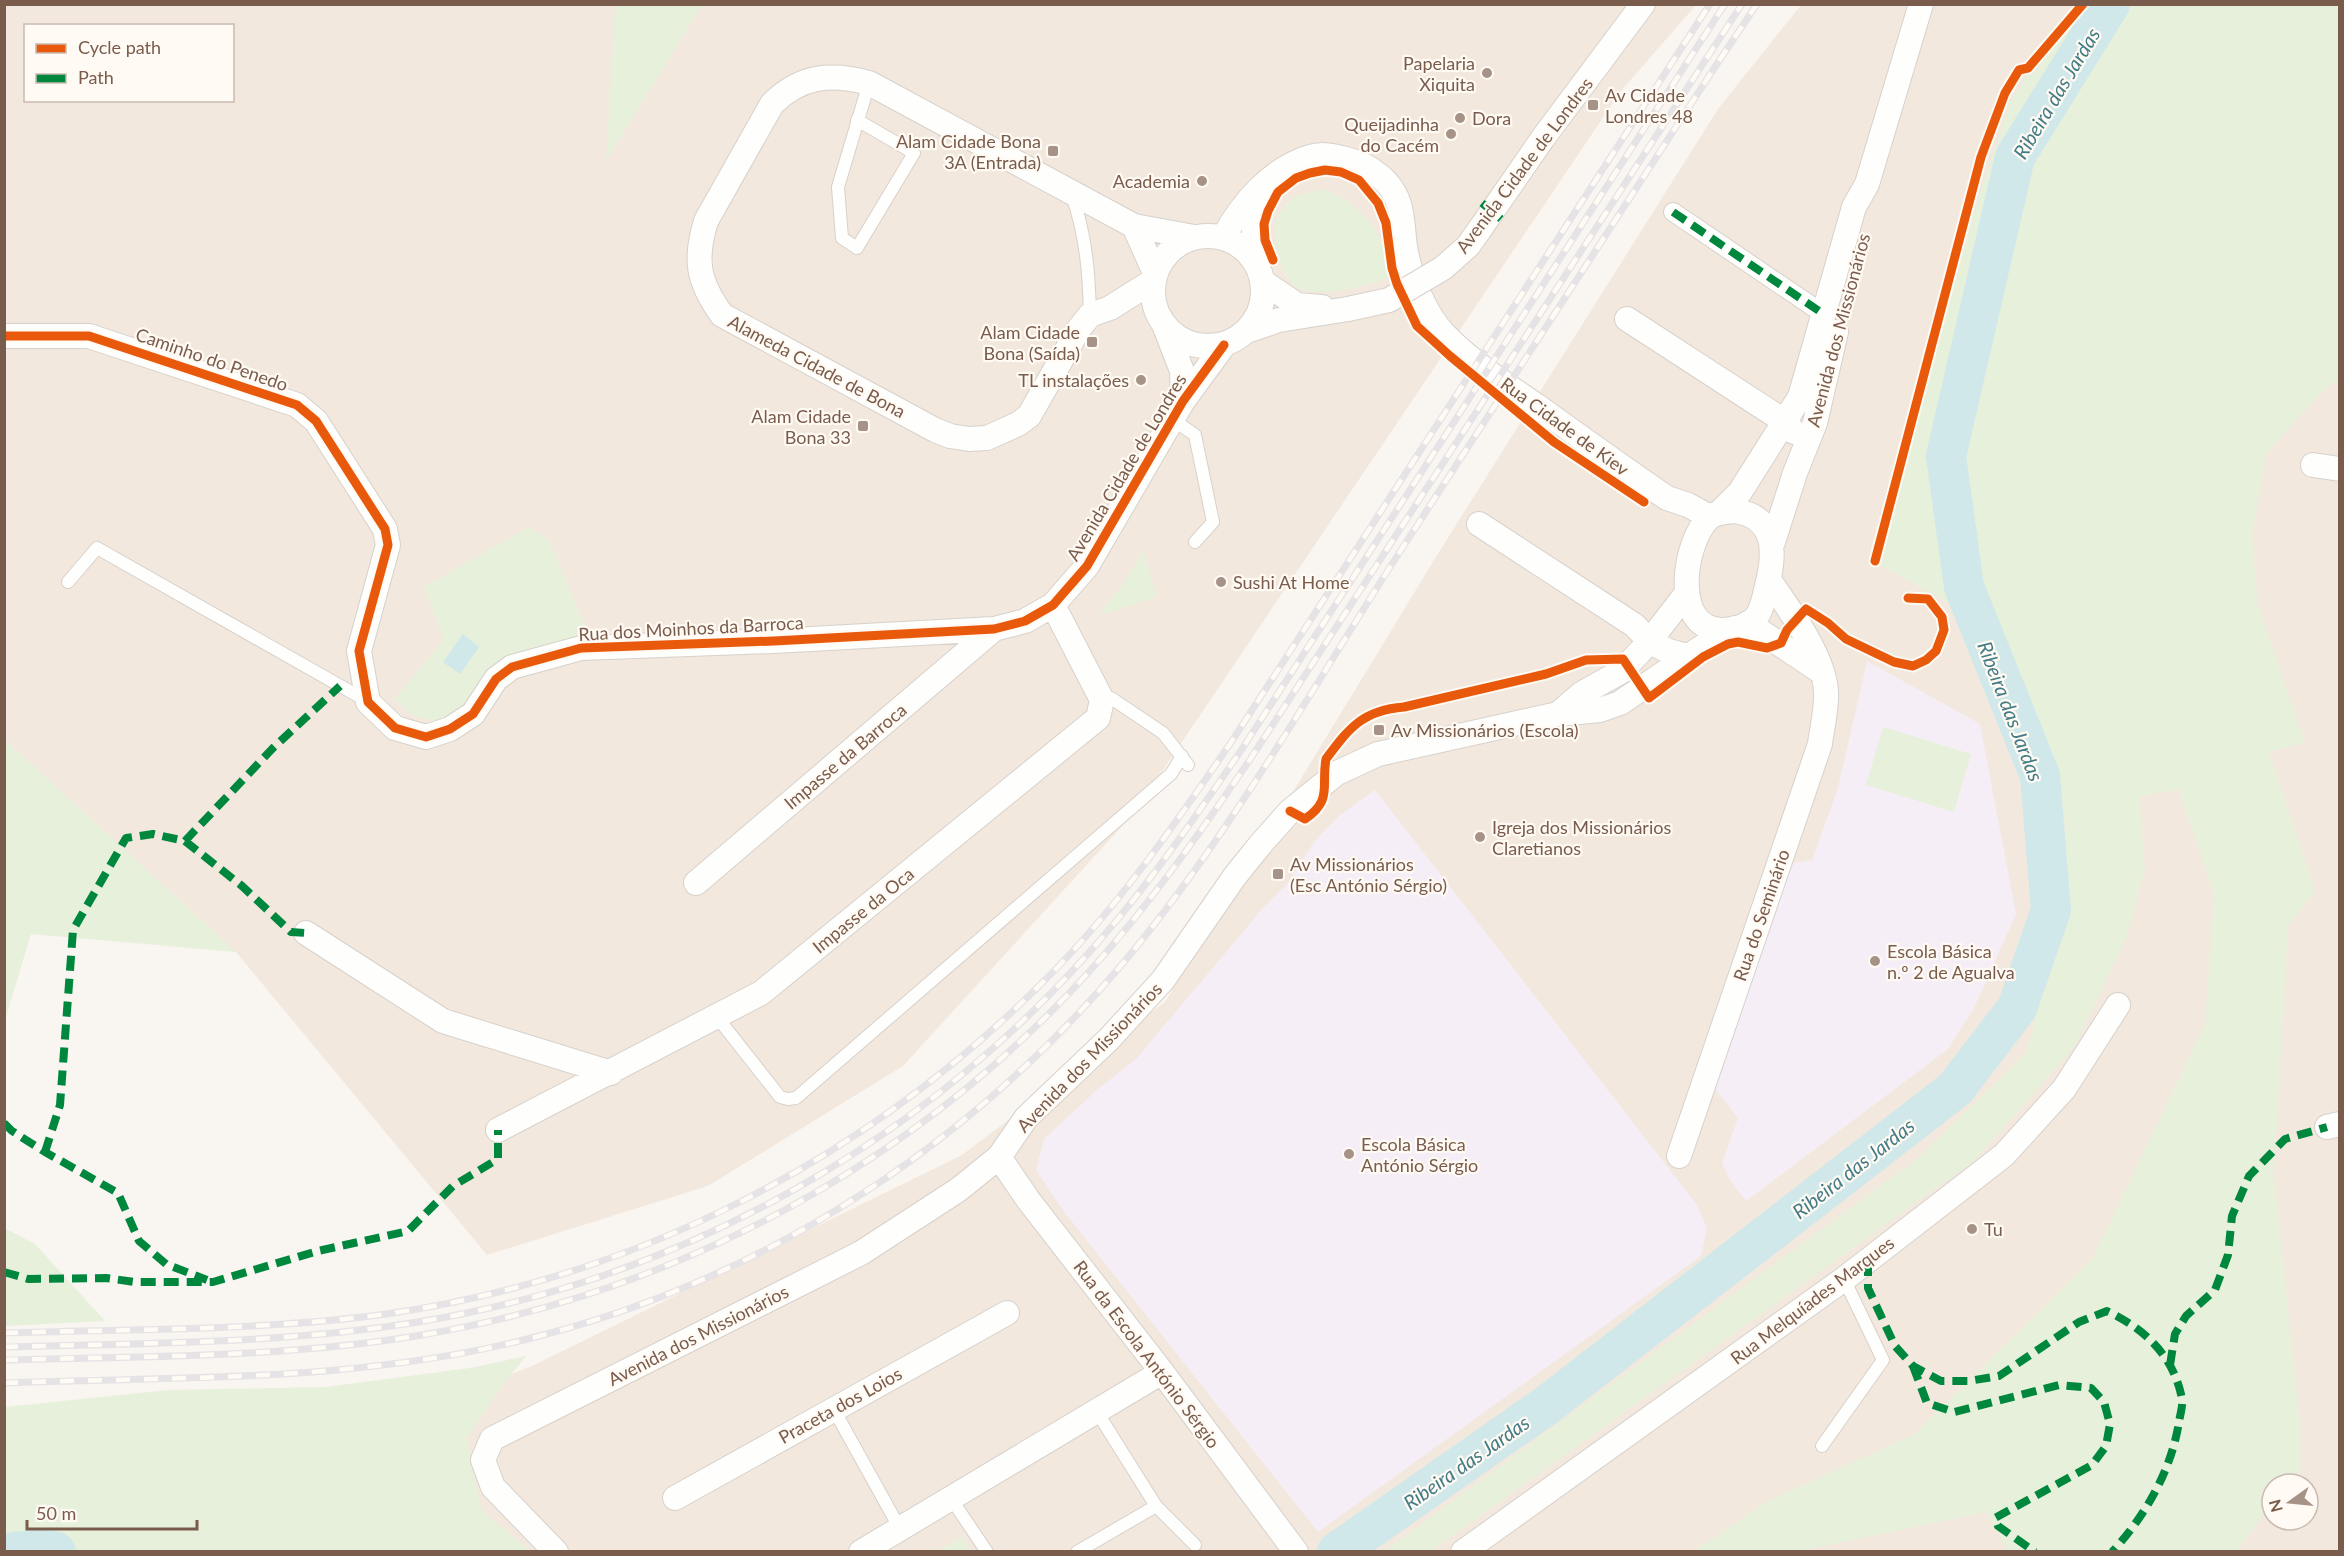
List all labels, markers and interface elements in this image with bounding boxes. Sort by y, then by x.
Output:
water label: Ribeira das Jardas [2008,23,2104,163]
legend [24,24,234,102]
text: Cycle path [78,36,161,58]
place label: Papelaria Xiquita [1403,52,1475,95]
text: Path [78,66,114,88]
marker: Papelaria Xiquita [1480,66,1494,80]
street label: Avenida Cidade de Londres [1451,73,1597,257]
place label: Av Cidade Londres 48 [1605,84,1693,127]
marker: Av Cidade Londres 48 [1586,98,1600,112]
place label: Dora [1472,107,1511,129]
marker: Dora [1453,111,1467,125]
place label: Queijadinha do Cacém [1344,113,1439,156]
marker: Queijadinha do Cacém [1444,127,1458,141]
place label: Alam Cidade Bona 3A (Entrada) [896,130,1041,173]
marker: Alam Cidade Bona 3A (Entrada) [1046,144,1060,158]
place label: Academia [1113,170,1190,192]
marker: Academia [1195,174,1209,188]
street label: Avenida dos Missionários [1802,231,1875,429]
street label: Alameda Cidade de Bona [725,310,909,422]
place label: Alam Cidade Bona (Saída) [980,321,1080,364]
street label: Caminho do Penedo [133,323,291,395]
marker: Alam Cidade Bona (Saída) [1085,335,1099,349]
place label: TL instalações [1018,369,1129,391]
street label: Avenida Cidade de Londres [1061,369,1191,564]
street label: Rua Cidade de Kiev [1497,372,1634,480]
marker: TL instalações [1134,373,1148,387]
place label: Alam Cidade Bona 33 [751,405,851,448]
marker: Alam Cidade Bona 33 [856,419,870,433]
place label: Sushi At Home [1233,571,1349,593]
marker: Sushi At Home [1214,575,1228,589]
street label: Rua dos Moinhos da Barroca [578,611,804,645]
water label: Ribeira das Jardas [1973,638,2049,784]
street label: Impasse da Barroca [779,698,911,814]
place label: Av Missionários (Escola) [1391,719,1579,741]
marker: Av Missionários (Escola) [1372,723,1386,737]
place label: Igreja dos Missionários Claretianos [1492,816,1671,859]
marker: Igreja dos Missionários Claretianos [1473,830,1487,844]
street label: Rua do Seminário [1728,846,1794,984]
place label: Av Missionários (Esc António Sérgio) [1290,853,1447,896]
street label: Impasse da Oca [808,862,918,958]
marker: Av Missionários (Esc António Sérgio) [1271,867,1285,881]
place label: Escola Básica n.º 2 de Agualva [1887,940,2015,983]
marker: Escola Básica n.º 2 de Agualva [1868,954,1882,968]
street label: Avenida dos Missionários [1012,977,1166,1136]
water label: Ribeira das Jardas [1787,1113,1919,1223]
place label: Escola Básica António Sérgio [1361,1133,1478,1176]
marker: Escola Básica António Sérgio [1342,1147,1356,1161]
place label: Tu [1984,1218,2003,1240]
marker: Tu [1965,1222,1979,1236]
street label: Rua Melquíades Marques [1726,1231,1898,1369]
street label: Rua da Escola António Sérgio [1069,1256,1225,1452]
street label: Avenida dos Missionários [604,1280,792,1390]
street label: Praceta dos Loios [774,1362,906,1448]
water label: Ribeira das Jardas [1398,1410,1534,1514]
north arrow [2260,1472,2320,1532]
scale bar [27,1493,196,1531]
text: N [2264,1498,2286,1514]
text: 50 m [36,1502,76,1524]

